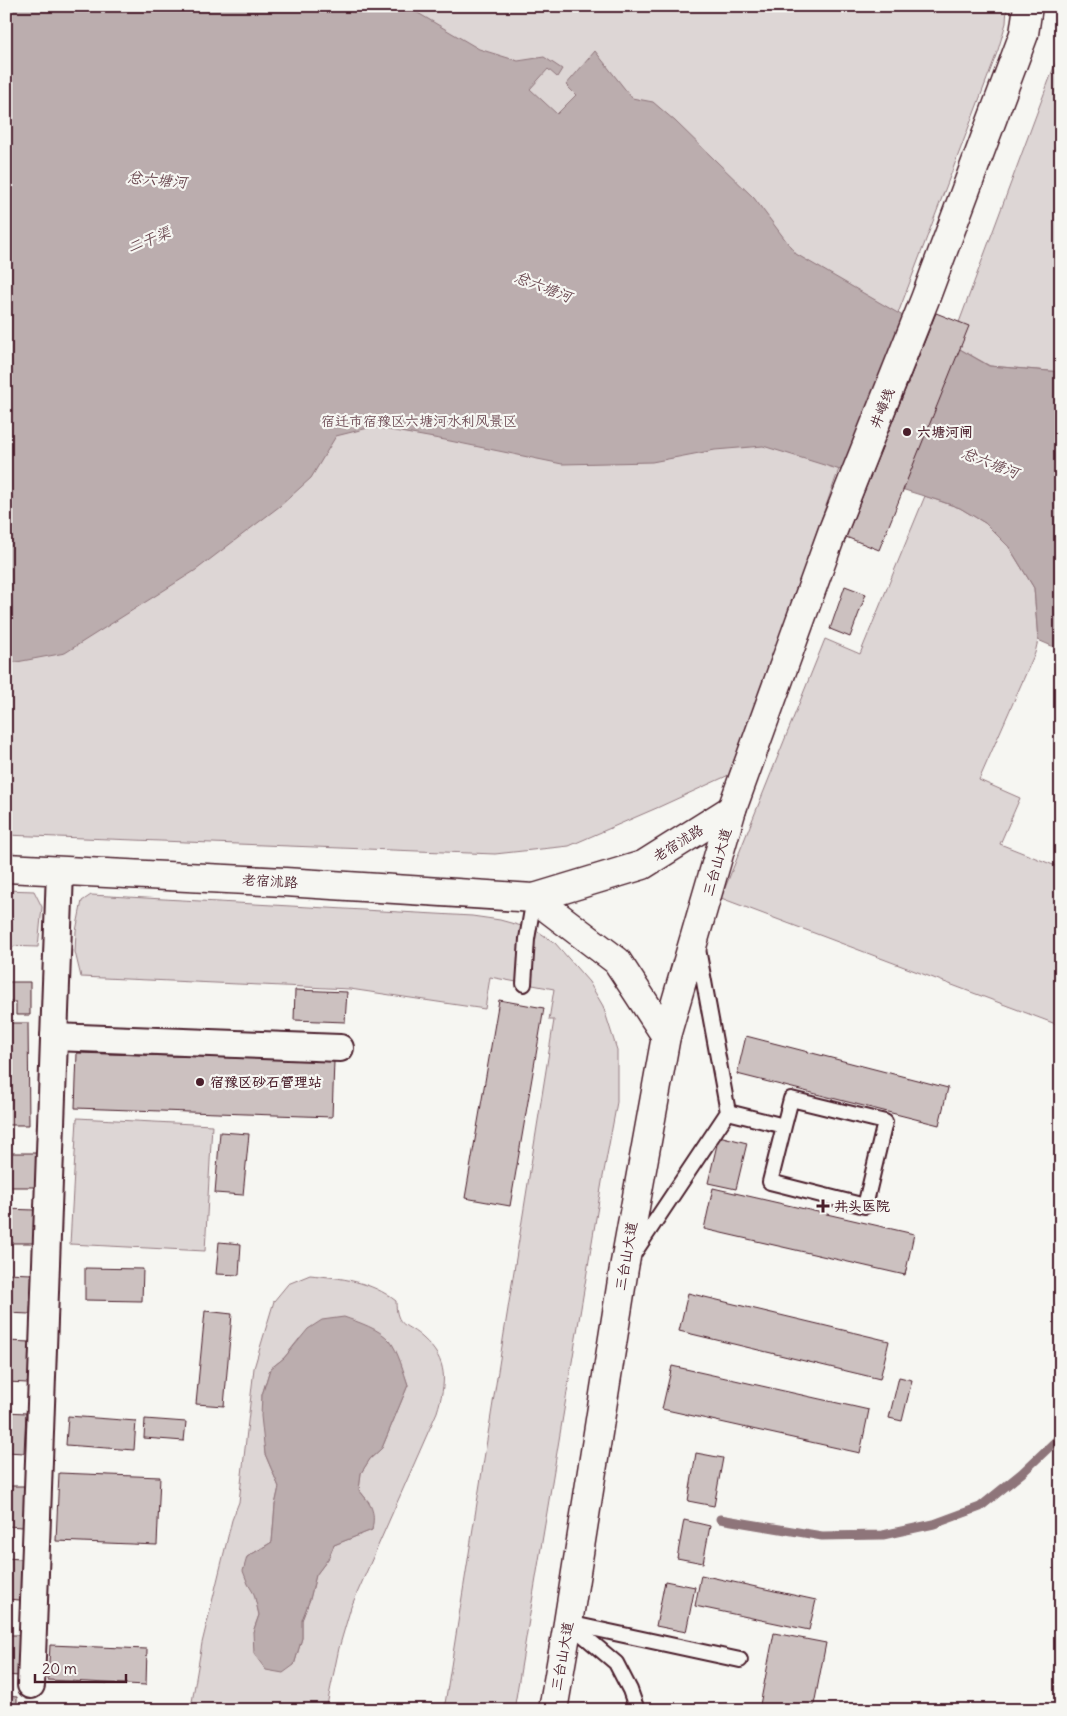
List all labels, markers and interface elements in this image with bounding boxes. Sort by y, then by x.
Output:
water label: 总六塘河 [126,167,191,192]
water label: 二干渠 [124,222,175,257]
water label: 总六塘河 [512,267,577,307]
street label: 井嶂线 [866,385,898,431]
park label: 宿迁市宿豫区六塘河水利风景区 [321,412,517,430]
place label: 六塘河闸 [917,423,973,441]
marker: 六塘河闸 [901,426,913,438]
water label: 总六塘河 [959,443,1024,483]
street label: 老宿沭路 [649,821,707,865]
street label: 三台山大道 [699,826,735,898]
street label: 老宿沭路 [242,871,298,891]
place label: 宿豫区砂石管理站 [210,1073,322,1091]
marker: 宿豫区砂石管理站 [194,1076,206,1088]
place label: 井头医院 [834,1197,890,1215]
marker: 井头医院 [816,1199,830,1213]
street label: 三台山大道 [611,1220,641,1292]
street label: 三台山大道 [547,1620,577,1692]
scale bar [35,1651,126,1683]
text: 20 m [42,1659,77,1678]

